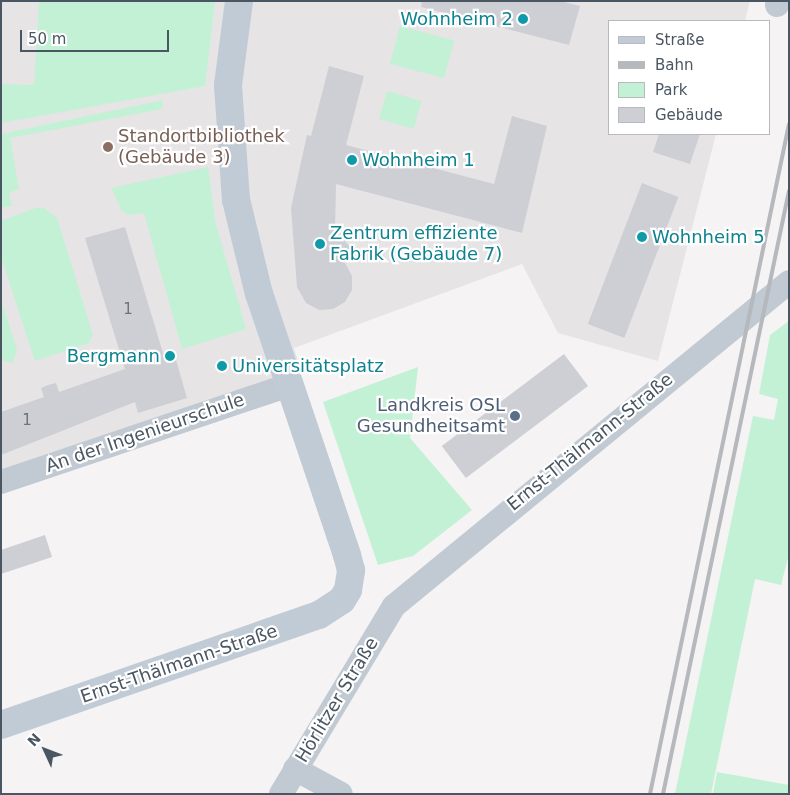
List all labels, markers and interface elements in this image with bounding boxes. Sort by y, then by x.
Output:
place label: Wohnheim 2 [400,8,513,30]
marker: Wohnheim 2 [517,13,529,25]
scale bar [22,20,171,52]
legend [608,20,770,135]
text: 50 m [28,30,66,48]
text: Straße [655,31,704,49]
text: Bahn [655,56,694,74]
text: Park [655,81,687,99]
text: Gebäude [655,106,723,124]
place label: Standortbibliothek (Gebäude 3) [118,126,285,168]
marker: Standortbibliothek (Gebäude 3) [102,141,114,153]
place label: Wohnheim 1 [362,149,475,171]
marker: Wohnheim 1 [346,154,358,166]
place label: Zentrum effiziente Fabrik (Gebäude 7) [330,223,502,266]
place label: Wohnheim 5 [652,226,765,248]
marker: Wohnheim 5 [636,231,648,243]
marker: Zentrum effiziente Fabrik (Gebäude 7) [314,238,326,250]
house number: 1 [123,301,133,319]
place label: Bergmann [67,345,160,367]
marker: Bergmann [164,350,176,362]
place label: Universitätsplatz [232,355,384,377]
marker: Universitätsplatz [216,360,228,372]
street label: Ernst-Thälmann-Straße [503,369,677,515]
street label: An der Ingenieurschule [43,389,247,477]
place label: Landkreis OSL Gesundheitsamt [357,395,505,438]
marker: Landkreis OSL Gesundheitsamt [509,410,521,422]
house number: 1 [22,412,32,430]
street label: Ernst-Thälmann-Straße [78,620,280,708]
street label: Hörlitzer Straße [291,634,383,766]
north arrow [20,725,70,775]
text: N [24,730,44,750]

